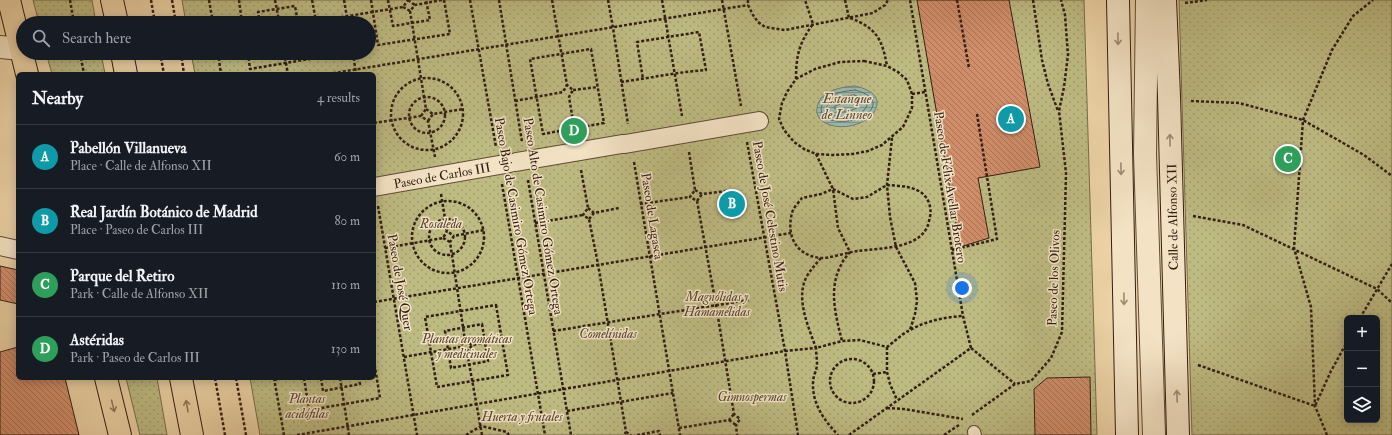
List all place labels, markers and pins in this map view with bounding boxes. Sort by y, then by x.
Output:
pin: A [998,104,1024,134]
pin: D [561,116,587,146]
pin: C [1275,144,1301,174]
pin: B [719,189,745,219]

